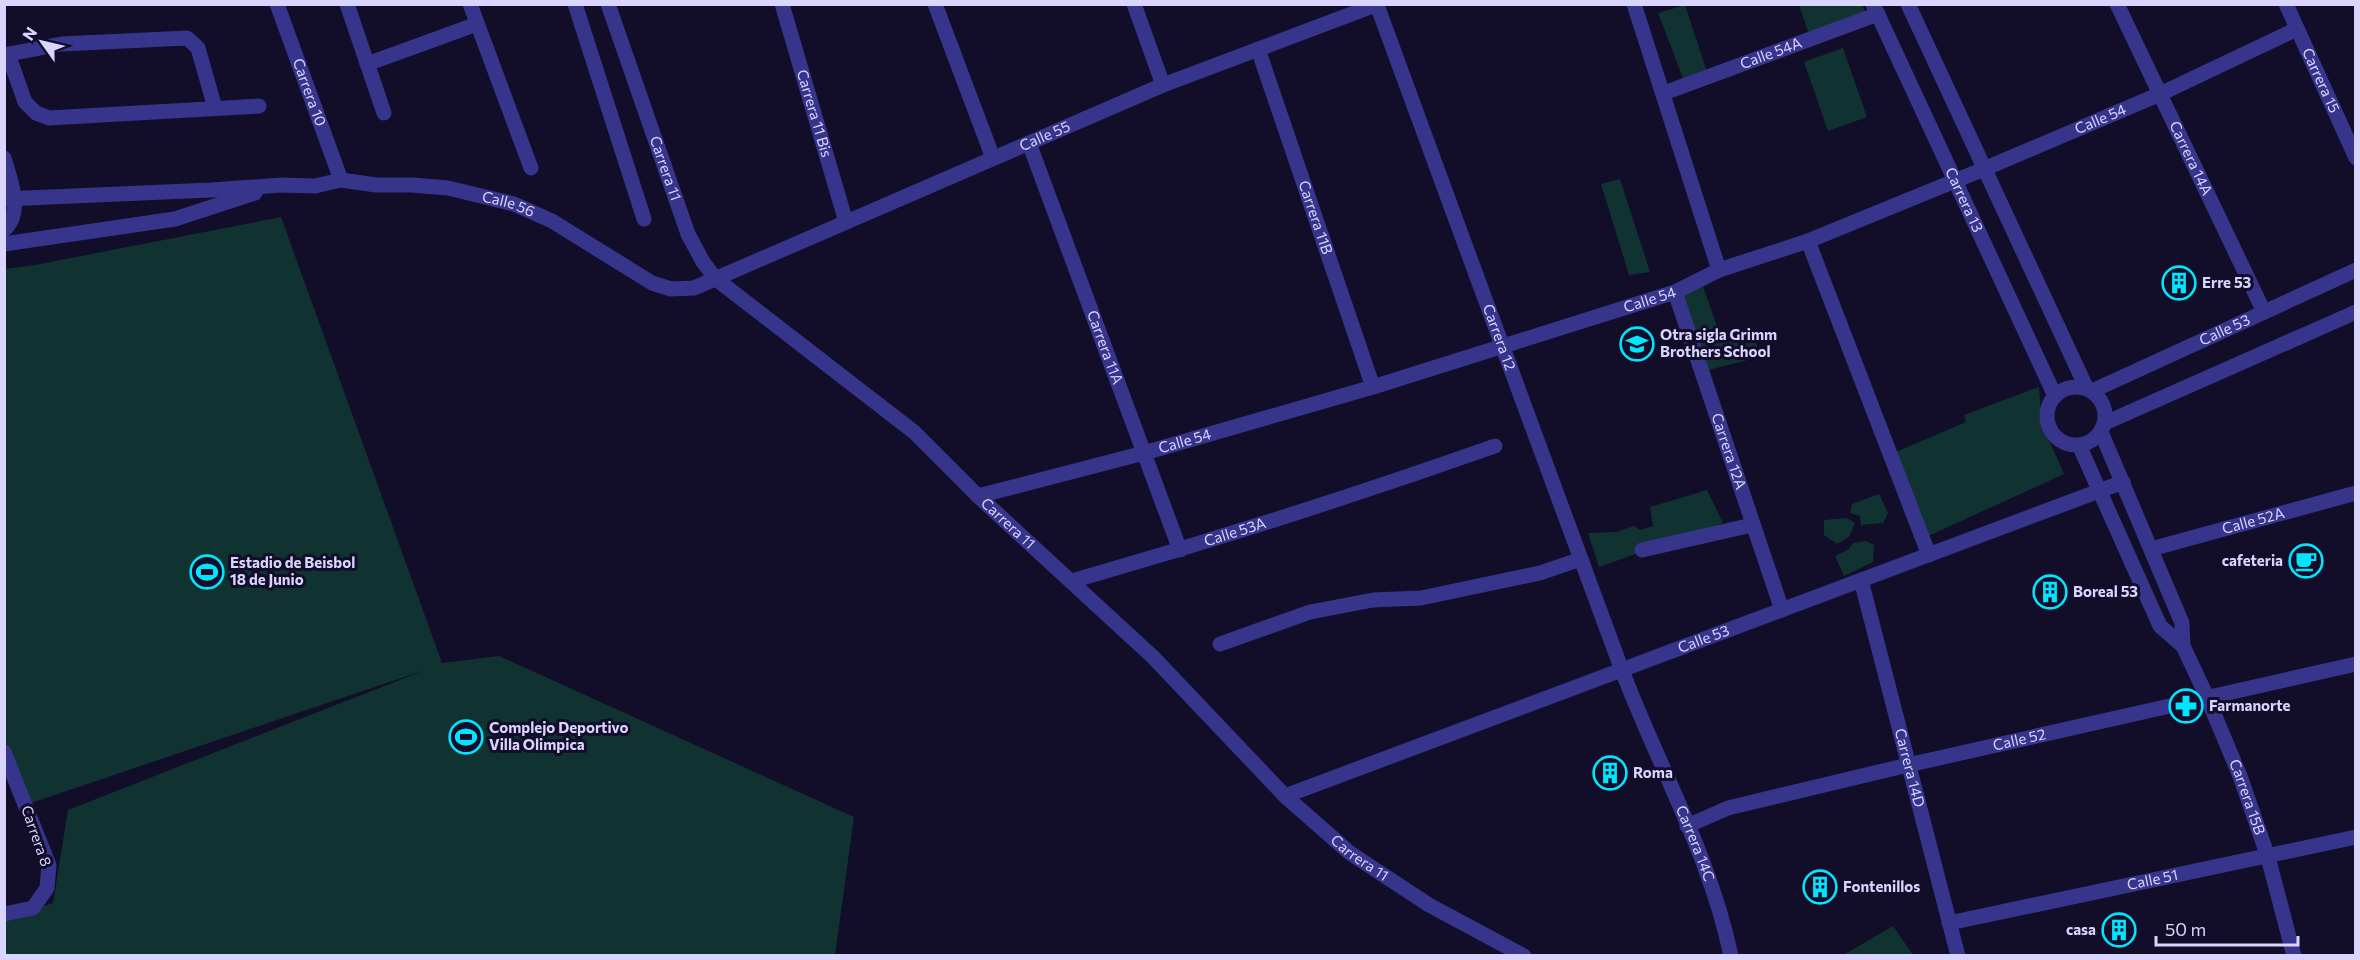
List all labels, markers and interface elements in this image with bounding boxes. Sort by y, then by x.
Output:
north arrow [12,12,72,72]
text: N [18,23,40,44]
street label: Calle 54A [1737,33,1804,72]
street label: Carrera 15 [2299,45,2344,115]
street label: Carrera 10 [290,56,331,128]
street label: Carrera 11 Bis [794,67,836,159]
street label: Calle 54 [2072,100,2129,137]
street label: Calle 55 [1016,116,1073,154]
street label: Carrera 14A [2166,118,2217,198]
street label: Carrera 11 [647,133,686,203]
street label: Carrera 13 [1942,164,1988,235]
street label: Carrera 11B [1295,178,1337,257]
street label: Calle 56 [480,187,538,220]
building icon: Erre 53 [2161,265,2197,301]
place label: Erre 53 [2202,273,2252,291]
street label: Calle 54 [1621,282,1678,316]
street label: Carrera 12 [1480,301,1520,373]
street label: Carrera 11A [1084,308,1128,387]
street label: Calle 53 [2196,310,2252,349]
place label: Otra sigla Grimm Brothers School [1660,325,1777,360]
school or university icon: Otra sigla Grimm Brothers School [1619,326,1655,362]
street label: Carrera 12A [1708,410,1751,491]
street label: Calle 54 [1156,424,1213,456]
street label: Carrera 11 [978,493,1039,552]
street label: Calle 52A [2220,503,2286,537]
street label: Calle 53A [1202,513,1268,549]
cafe icon: cafeteria [2288,543,2324,579]
place label: cafeteria [2222,551,2283,569]
place label: Estadio de Beisbol 18 de Junio [230,553,355,588]
sports icon: Estadio de Beisbol 18 de Junio [189,554,225,590]
building icon: Boreal 53 [2032,574,2068,610]
place label: Boreal 53 [2073,582,2138,600]
street label: Calle 53 [1675,620,1732,656]
pharmacy icon: Farmanorte [2168,688,2204,724]
place label: Farmanorte [2209,696,2291,714]
place label: Complejo Deportivo Villa Olimpica [489,718,628,753]
sports icon: Complejo Deportivo Villa Olimpica [448,719,484,755]
street label: Calle 52 [1991,724,2047,754]
street label: Carrera 14D [1892,726,1929,809]
building icon: Roma [1592,755,1628,791]
street label: Carrera 15B [2226,756,2270,837]
place label: Roma [1633,763,1673,781]
street label: Carrera 14C [1673,802,1719,883]
street label: Carrera 8 [18,803,56,869]
street label: Carrera 11 [1327,830,1392,884]
street label: Calle 51 [2125,865,2179,893]
building icon: Fontenillos [1802,869,1838,905]
place label: Fontenillos [1843,877,1920,895]
scale bar [2156,909,2298,947]
building icon: casa [2101,912,2137,948]
text: 50 m [2165,918,2206,940]
place label: casa [2066,920,2096,938]

